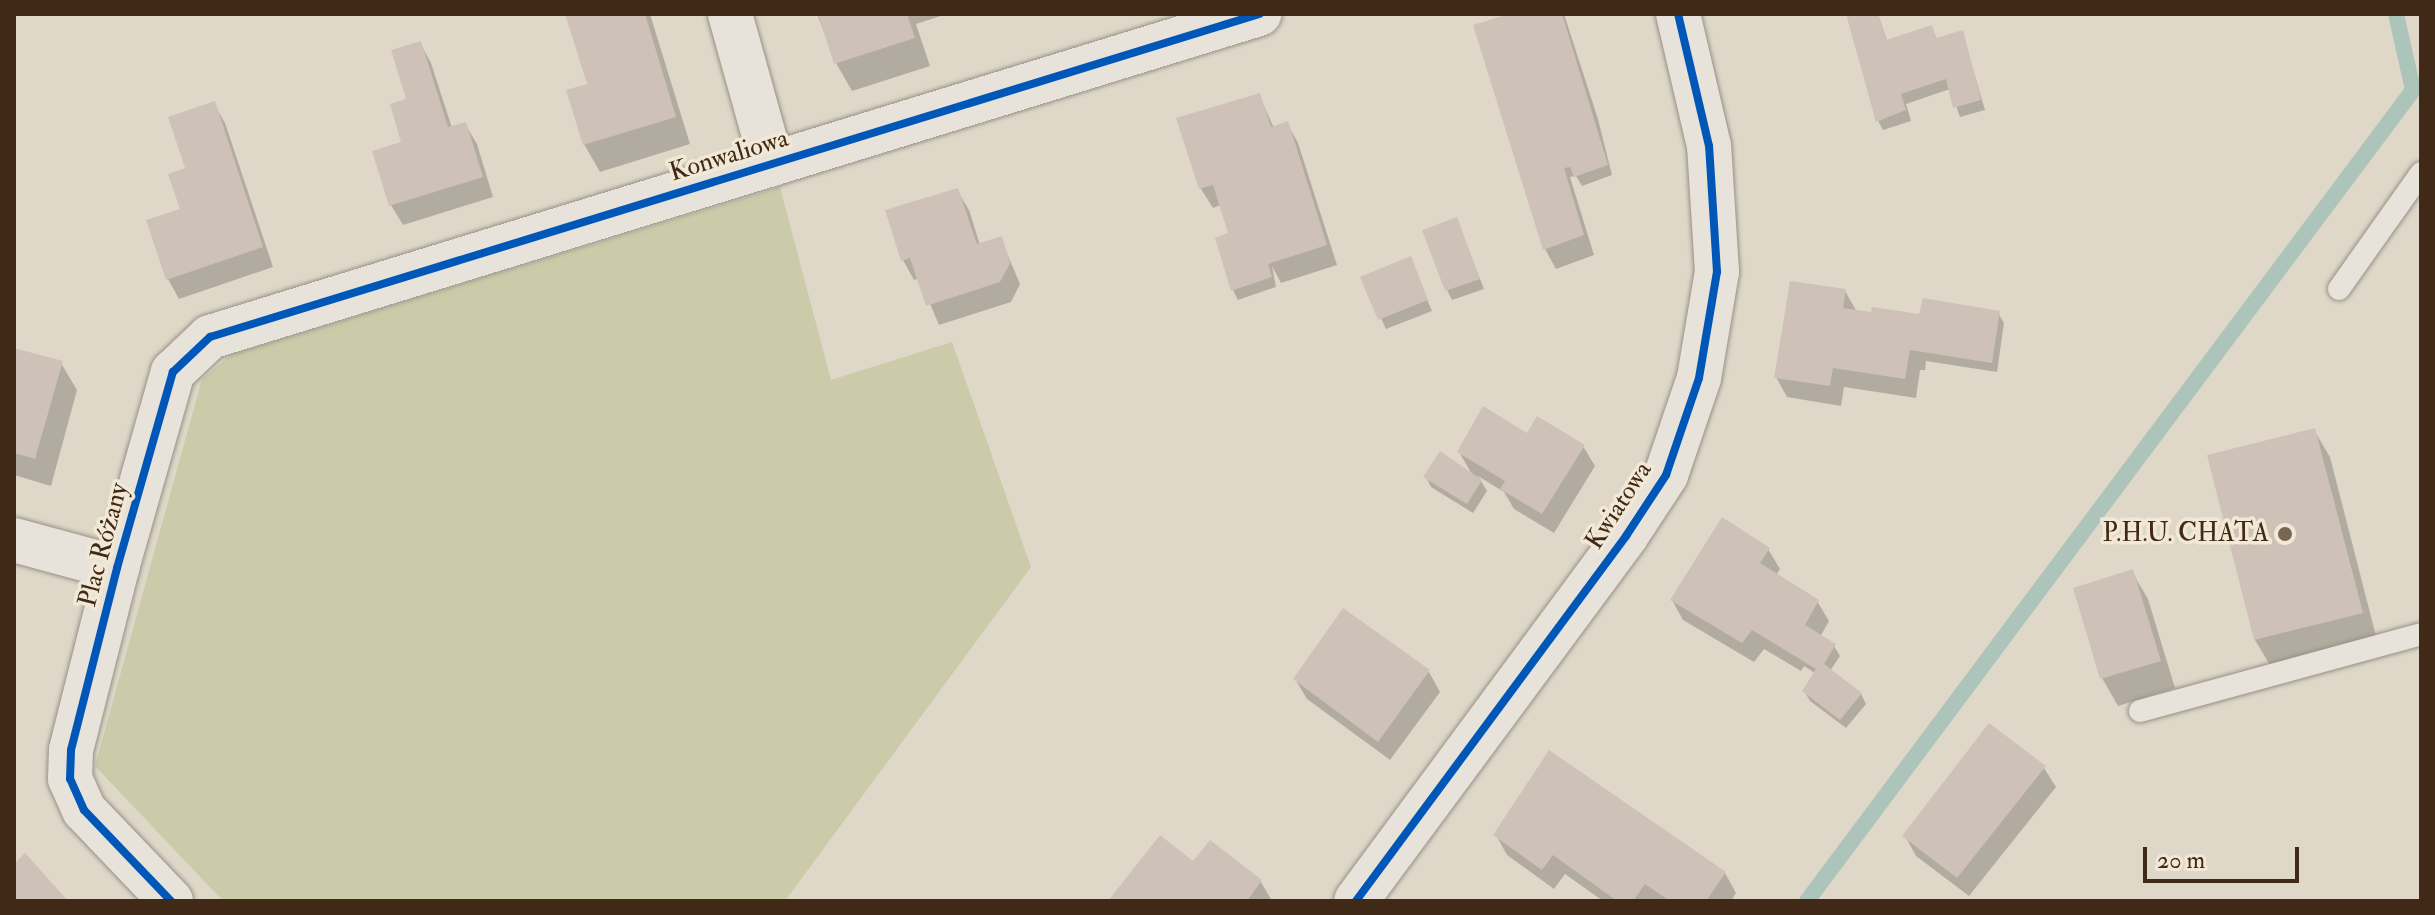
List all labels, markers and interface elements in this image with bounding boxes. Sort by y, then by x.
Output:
street label: Konwaliowa [666,123,792,189]
street label: Kwiatowa [1579,456,1659,556]
street label: Plac Różany [72,480,136,610]
place label: P.H.U. CHATA [2102,518,2269,550]
marker: P.H.U. CHATA [2276,525,2294,543]
scale bar [2147,831,2303,881]
text: 20 m [2157,845,2205,876]

